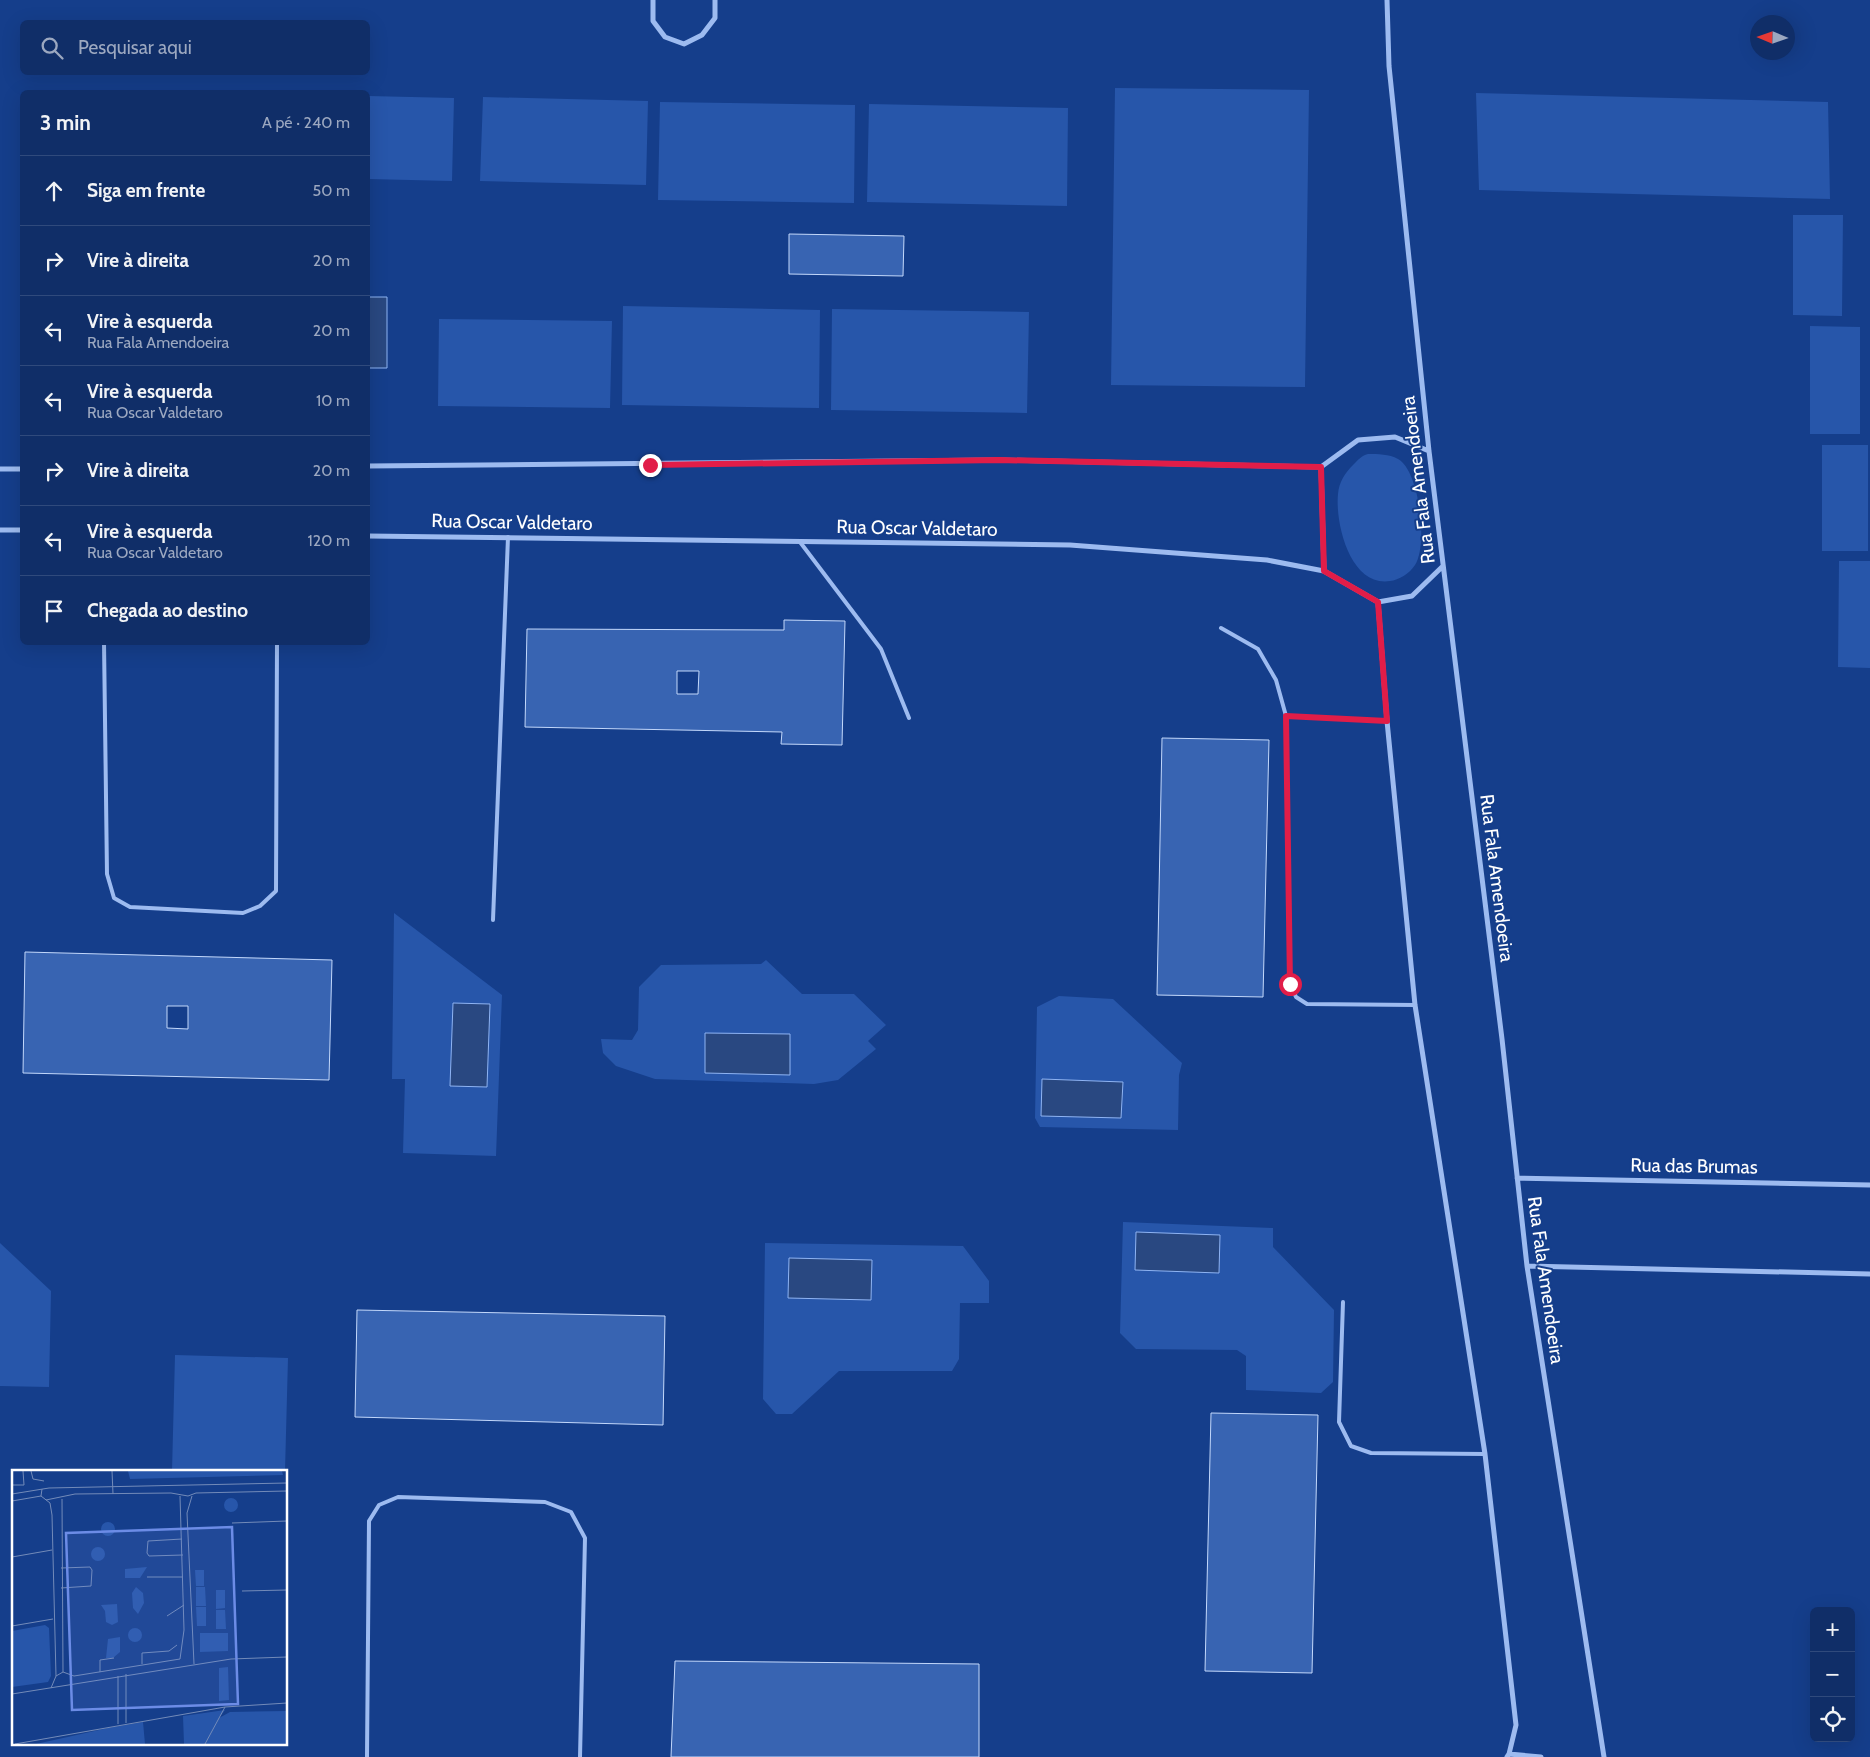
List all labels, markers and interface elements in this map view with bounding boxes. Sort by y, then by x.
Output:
north arrow [1750,15,1795,60]
search box [20,20,370,75]
icon: search [38,34,66,62]
text: Pesquisar aqui [78,36,192,59]
text: 3 min [40,110,91,135]
text: A pé · 240 m [262,113,350,132]
icon: ahead [40,177,68,205]
text: Siga em frente [87,179,205,202]
text: 50 m [313,181,350,200]
icon: right [40,247,68,275]
text: Vire à direita [87,249,189,272]
text: 20 m [313,251,350,270]
text: Vire à esquerda [87,310,213,333]
icon: left [40,317,68,345]
text: 20 m [313,321,350,340]
text: Rua Fala Amendoeira [87,333,229,352]
text: Vire à esquerda [87,380,213,403]
icon: left [40,387,68,415]
text: 10 m [316,391,350,410]
street label: Rua Fala Amendoeira [1396,395,1440,565]
text: Rua Oscar Valdetaro [87,403,223,422]
route end [639,454,662,477]
icon: right [40,457,68,485]
text: Vire à direita [87,459,189,482]
text: 20 m [313,461,350,480]
street label: Rua Oscar Valdetaro [431,509,593,535]
street label: Rua Oscar Valdetaro [836,515,998,541]
text: Vire à esquerda [87,520,213,543]
icon: left [40,527,68,555]
text: 120 m [308,531,350,550]
text: Rua Oscar Valdetaro [87,543,223,562]
icon: arrive [40,597,68,625]
text: Chegada ao destino [87,599,248,622]
street label: Rua Fala Amendoeira [1475,793,1519,963]
route start [1279,973,1302,996]
street label: Rua das Brumas [1630,1153,1758,1179]
street label: Rua Fala Amendoeira [1523,1195,1569,1365]
inset map [12,1470,288,1744]
map controls [1810,1607,1855,1742]
button: + [1810,1607,1855,1652]
button: − [1810,1652,1855,1697]
button: locate [1810,1697,1855,1742]

